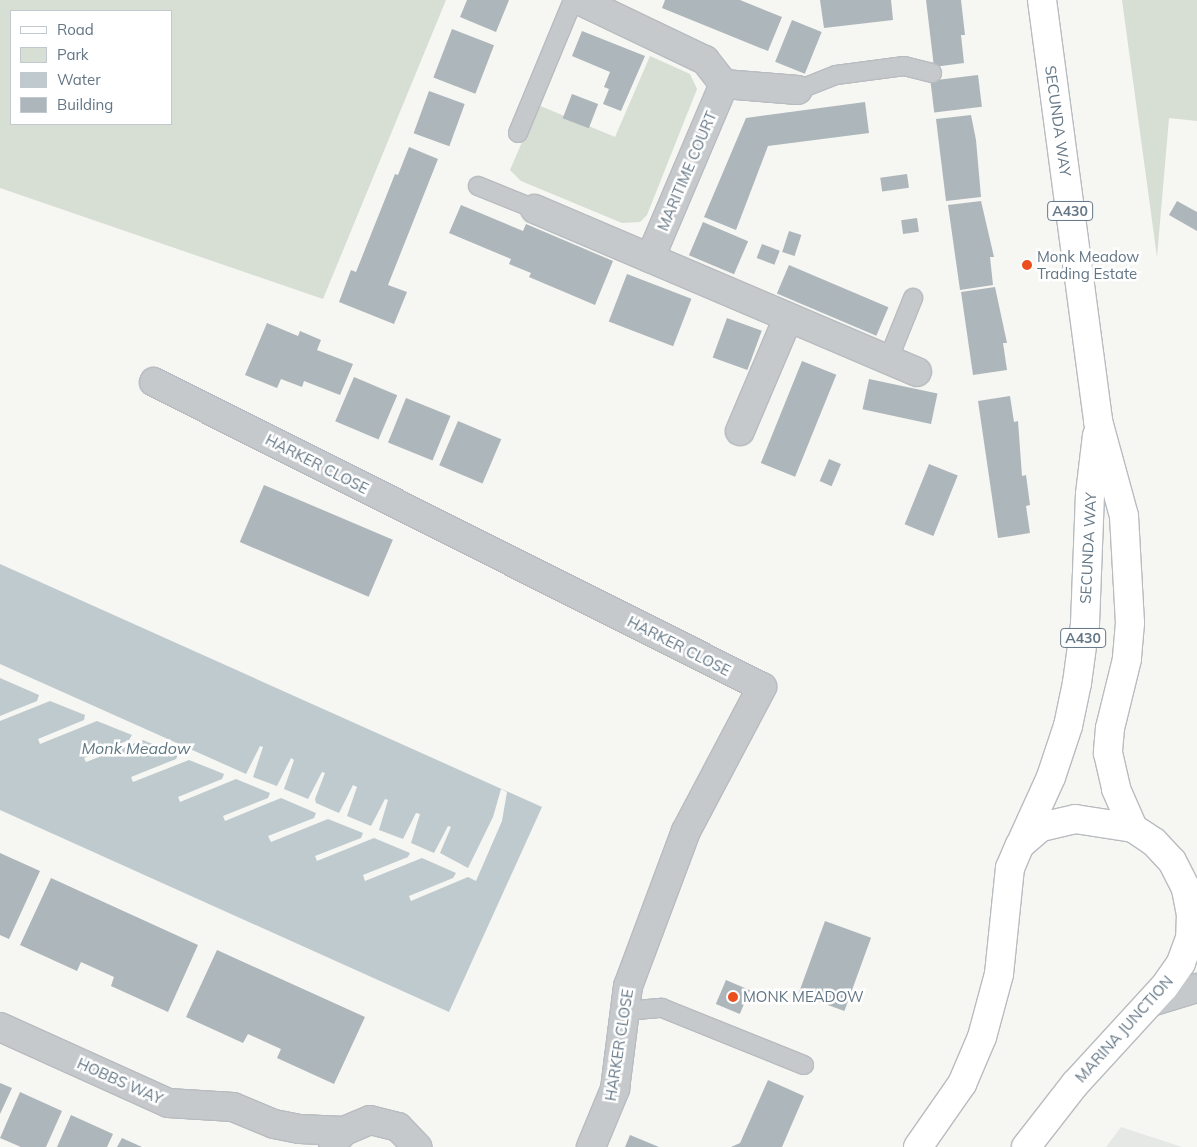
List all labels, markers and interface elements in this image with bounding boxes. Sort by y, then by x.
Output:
legend [10,10,172,125]
text: Road [57,20,94,39]
text: Park [57,45,89,64]
street label: SECUNDA WAY [1041,65,1075,177]
text: Water [57,70,101,89]
text: Building [57,95,113,114]
street label: MARITIME COURT [654,108,720,234]
road number: A430 [1046,200,1094,222]
place label: Monk Meadow Trading Estate [1037,247,1139,282]
marker: Monk Meadow Trading Estate [1021,259,1033,271]
street label: HARKER CLOSE [263,430,371,498]
street label: SECUNDA WAY [1076,492,1100,604]
street label: HARKER CLOSE [625,612,733,680]
road number: A430 [1059,626,1107,650]
water label: Monk Meadow [81,738,191,758]
street label: MARINA JUNCTION [1071,972,1177,1086]
street label: HARKER CLOSE [601,988,637,1102]
place label: MONK MEADOW [743,988,864,1006]
marker: MONK MEADOW [727,991,739,1003]
street label: HOBBS WAY [74,1054,166,1108]

